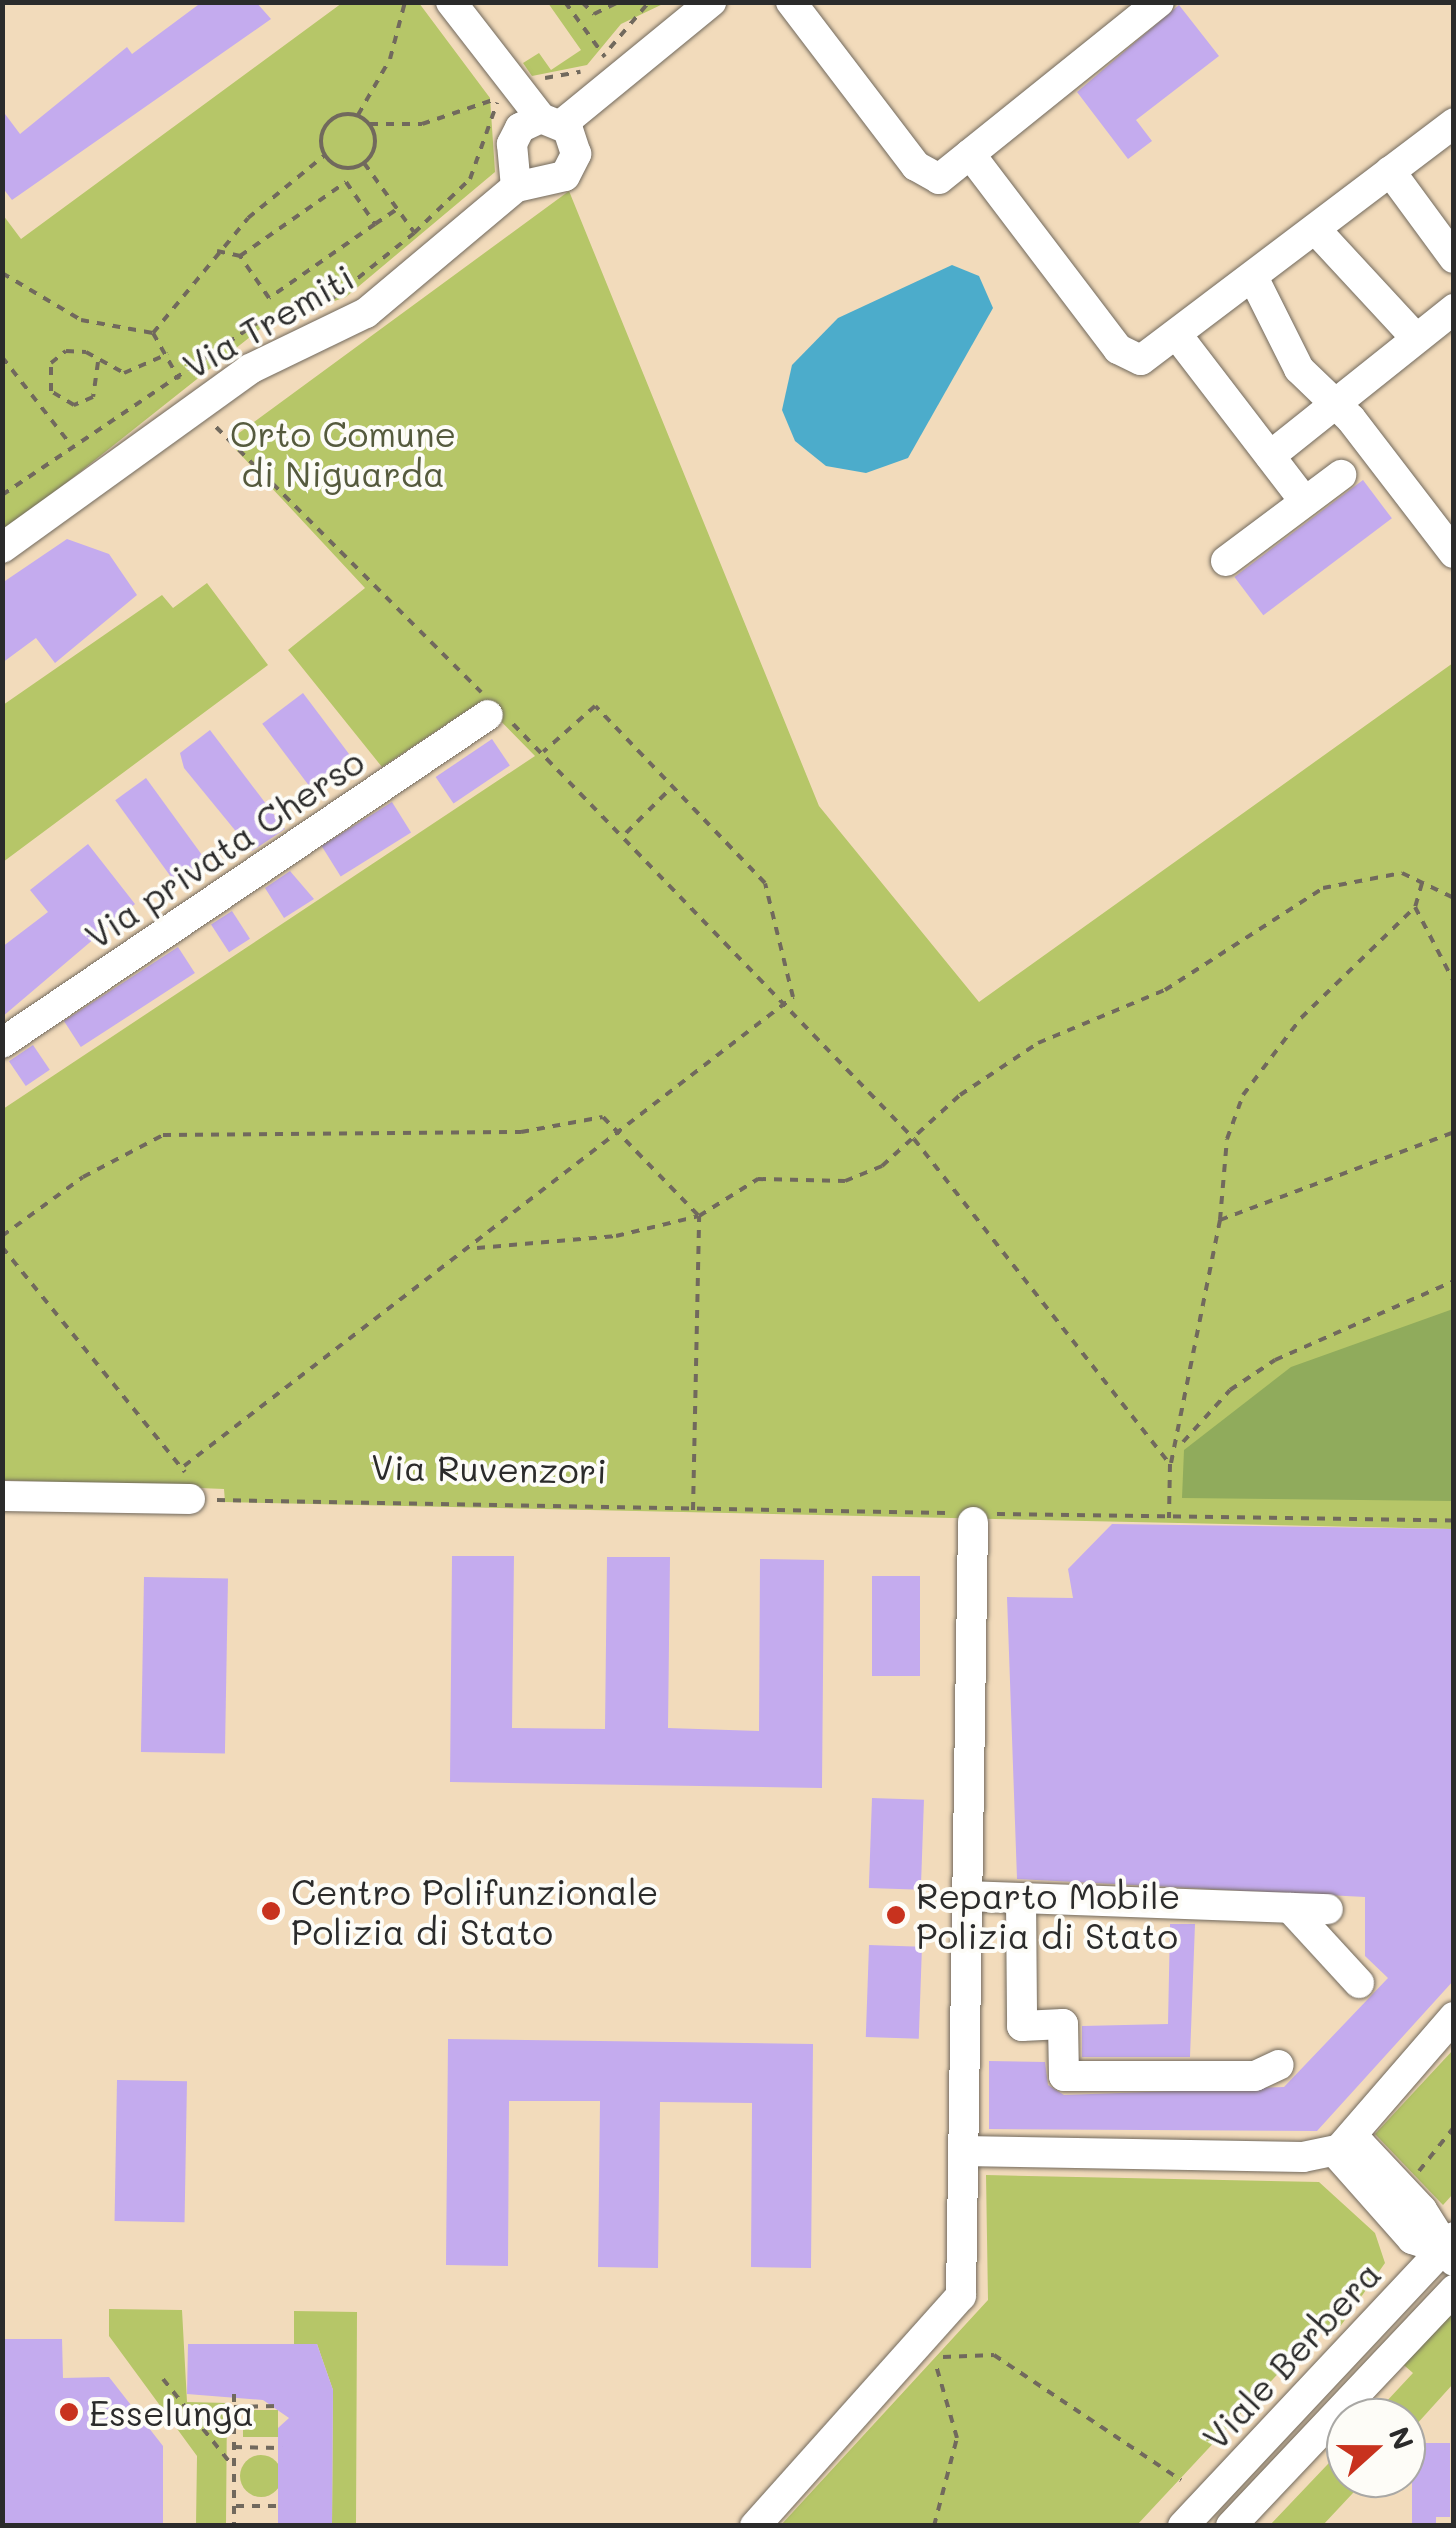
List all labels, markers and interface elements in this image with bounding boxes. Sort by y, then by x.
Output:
street label: Via Tremiti [175,255,361,387]
park label: Orto Comune di Niguarda [230,412,456,494]
street label: Via privata Cherso [77,739,371,957]
street label: Via Ruvenzori [371,1445,607,1491]
place label: Centro Polifunzionale Polizia di Stato [291,1870,658,1952]
place label: Reparto Mobile Polizia di Stato [916,1874,1181,1956]
marker: Centro Polifunzionale Polizia di Stato [260,1900,282,1922]
marker: Reparto Mobile Polizia di Stato [885,1904,907,1926]
street label: Viale Berbera [1193,2253,1389,2457]
place label: Esselunga [89,2391,254,2433]
north arrow [1326,2398,1426,2498]
marker: Esselunga [58,2401,80,2423]
text: N [1382,2422,1423,2454]

